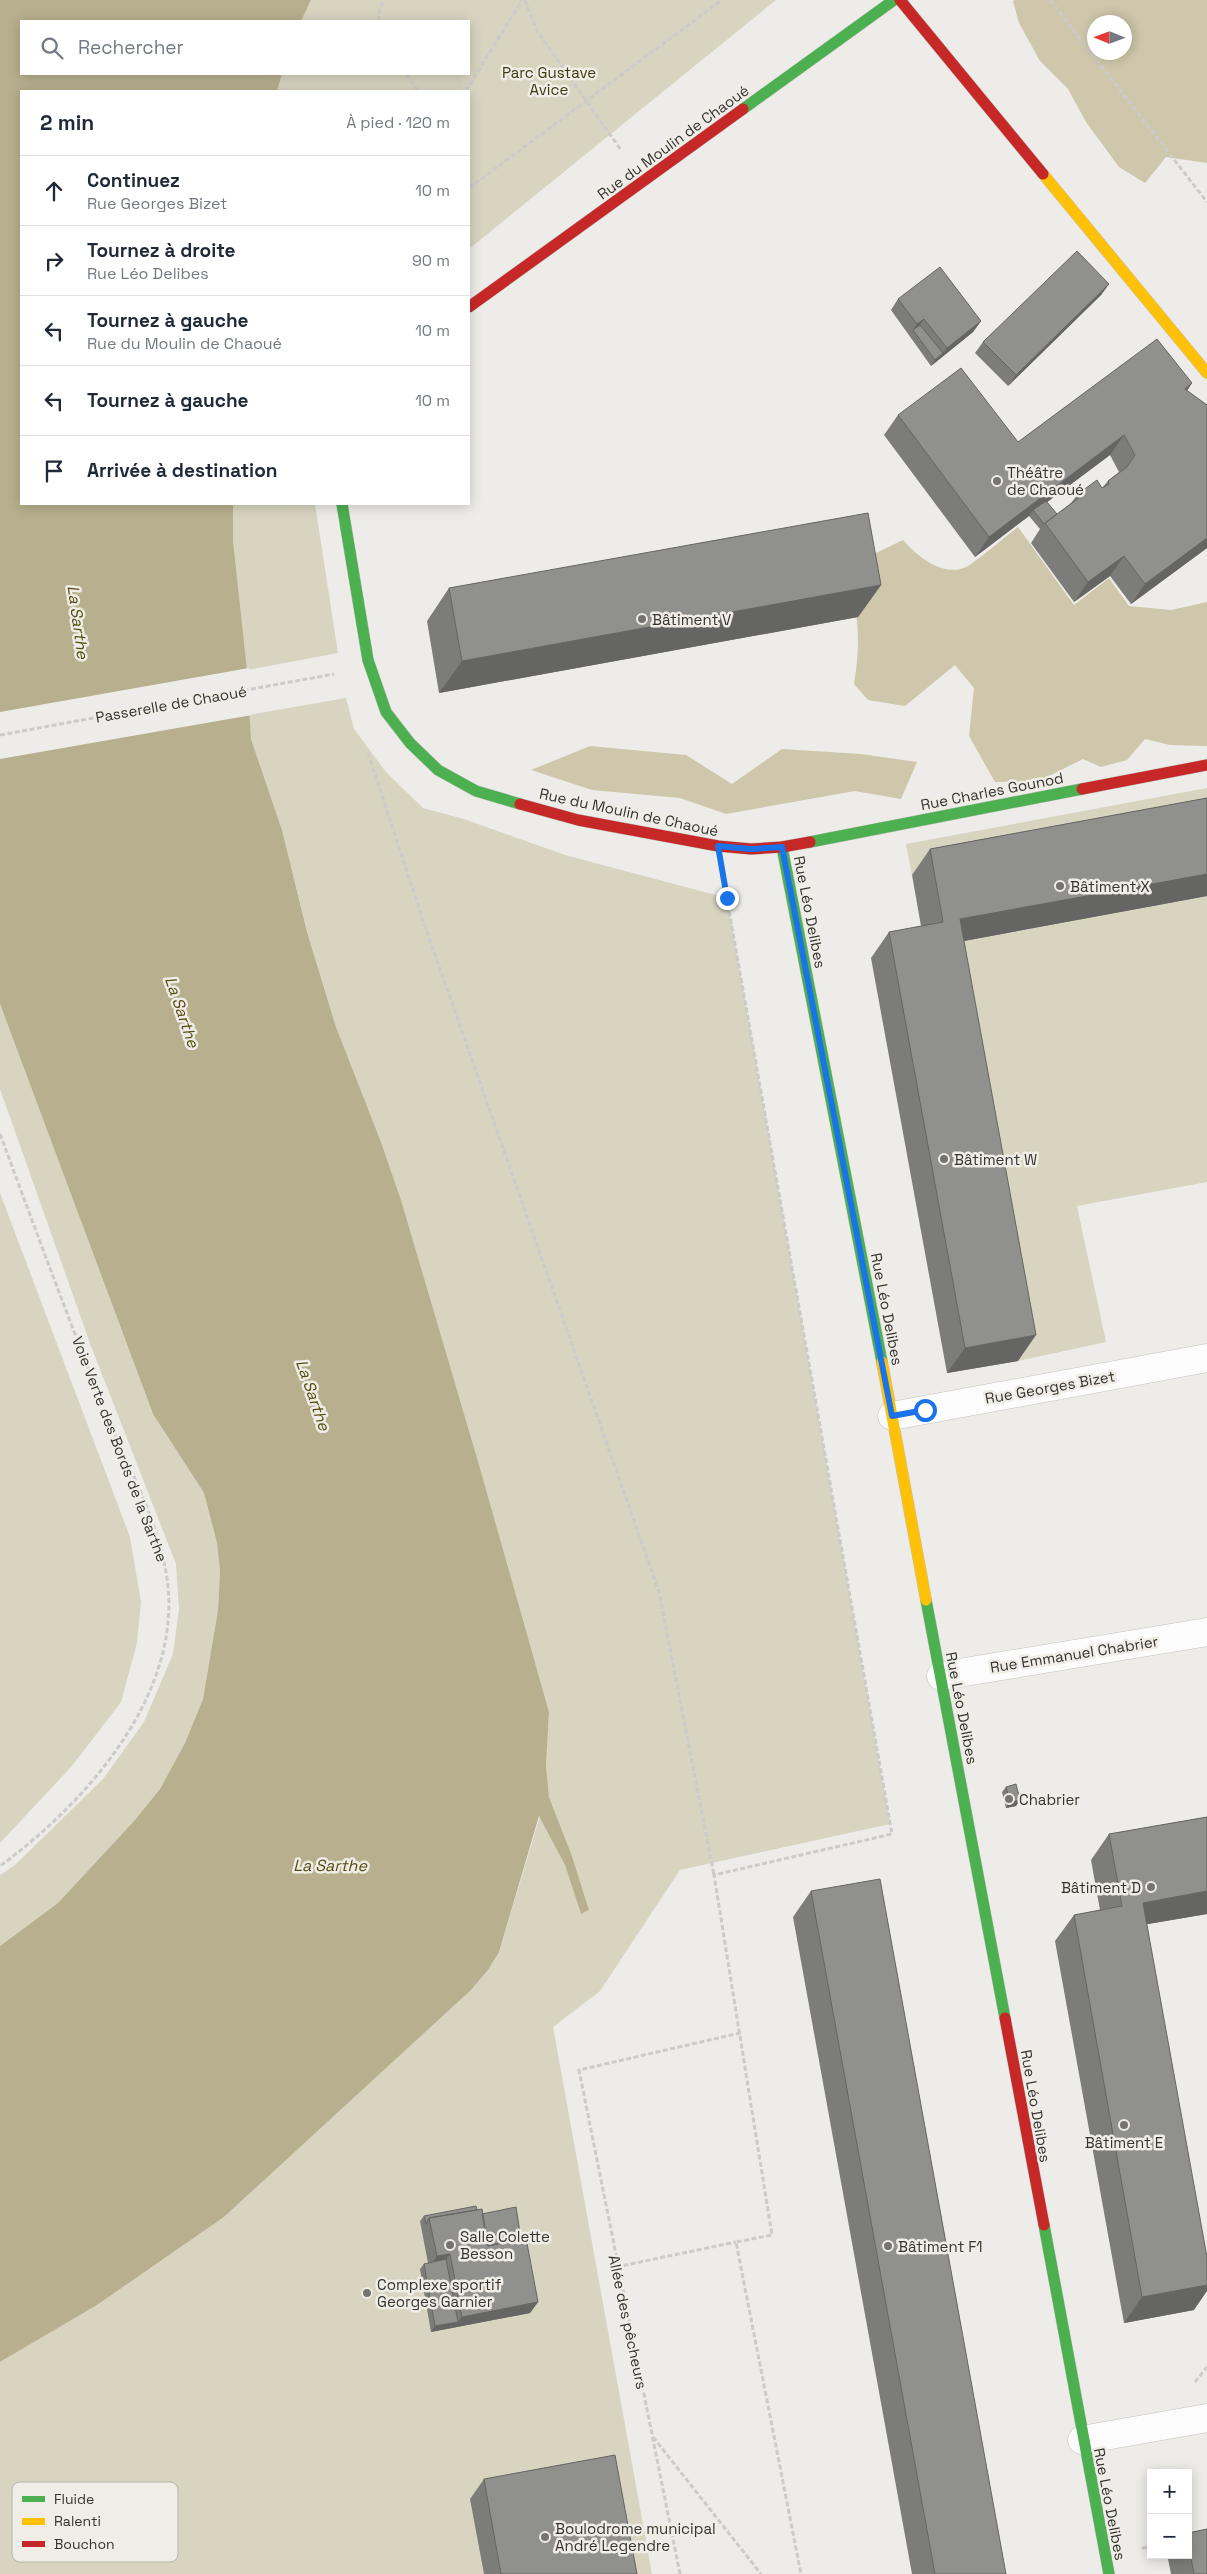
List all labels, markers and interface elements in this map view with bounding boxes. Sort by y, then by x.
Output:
north arrow [1087,15,1132,60]
search box [20,20,470,75]
icon: search [38,34,66,62]
text: Rechercher [78,35,184,60]
park label: Parc Gustave Avice [502,63,596,99]
street label: Rue du Moulin de Chaoué [593,80,753,203]
text: 2 min [40,109,94,136]
text: À pied · 120 m [346,112,450,133]
text: Continuez [87,168,180,193]
icon: ahead [40,177,68,205]
text: 10 m [415,180,450,201]
text: Rue Georges Bizet [87,193,227,214]
text: Tournez à droite [87,238,236,263]
icon: right [40,247,68,275]
text: 90 m [412,250,450,271]
text: Rue Léo Delibes [87,263,209,284]
text: Tournez à gauche [87,308,249,333]
icon: left [40,317,68,345]
text: 10 m [415,320,450,341]
text: Rue du Moulin de Chaoué [87,333,282,354]
icon: left [40,387,68,415]
text: Tournez à gauche [87,388,249,413]
text: 10 m [415,390,450,411]
icon: arrive [40,457,68,485]
text: Arrivée à destination [87,458,277,483]
place label: Théâtre de Chaoué [1007,463,1084,499]
marker: Théâtre de Chaoué [991,475,1003,487]
water label: La Sarthe [62,584,94,660]
place label: Bâtiment V [652,610,731,629]
marker: Bâtiment V [636,613,648,625]
street label: Passerelle de Chaoué [94,681,248,727]
street label: Rue Charles Gounod [919,768,1065,814]
street label: Rue du Moulin de Chaoué [538,784,721,840]
street label: Rue Léo Delibes [790,854,830,970]
place label: Bâtiment X [1070,877,1150,896]
marker: Bâtiment X [1054,880,1066,892]
route end [716,887,739,910]
water label: La Sarthe [160,974,204,1051]
place label: Bâtiment W [954,1150,1037,1169]
marker: Bâtiment W [938,1153,950,1165]
street label: Rue Léo Delibes [867,1251,907,1367]
street label: Voie Verte des Bords de la Sarthe [68,1334,172,1565]
water label: La Sarthe [291,1357,335,1434]
street label: Rue Georges Bizet [984,1366,1117,1408]
route start [914,1399,937,1422]
street label: Rue Emmanuel Chabrier [989,1631,1160,1677]
street label: Rue Léo Delibes [942,1650,982,1766]
place label: Chabrier [1019,1790,1080,1809]
marker: Chabrier [1003,1793,1015,1805]
water label: La Sarthe [293,1855,367,1876]
place label: Bâtiment D [1061,1878,1141,1897]
marker: Bâtiment D [1145,1881,1157,1893]
street label: Rue Léo Delibes [1017,2048,1055,2164]
marker: Bâtiment E [1118,2119,1130,2131]
place label: Bâtiment E [1085,2133,1163,2152]
place label: Salle Colette Besson [460,2227,550,2263]
place label: Bâtiment F1 [898,2237,983,2256]
marker: Salle Colette Besson [444,2239,456,2251]
marker: Bâtiment F1 [882,2240,894,2252]
street label: Allée des pêcheurs [604,2253,652,2391]
place label: Complexe sportif Georges Garnier [377,2275,502,2311]
marker: Complexe sportif Georges Garnier [361,2287,373,2299]
street label: Rue Léo Delibes [1090,2446,1130,2562]
map controls [1147,2469,1192,2559]
button: + [1147,2469,1192,2514]
legend [12,2482,178,2562]
text: Fluide [54,2490,94,2508]
text: Ralenti [54,2512,101,2530]
button: − [1147,2514,1192,2559]
place label: Boulodrome municipal André Legendre [555,2519,716,2555]
marker: Boulodrome municipal André Legendre [539,2531,551,2543]
text: Bouchon [54,2535,115,2553]

